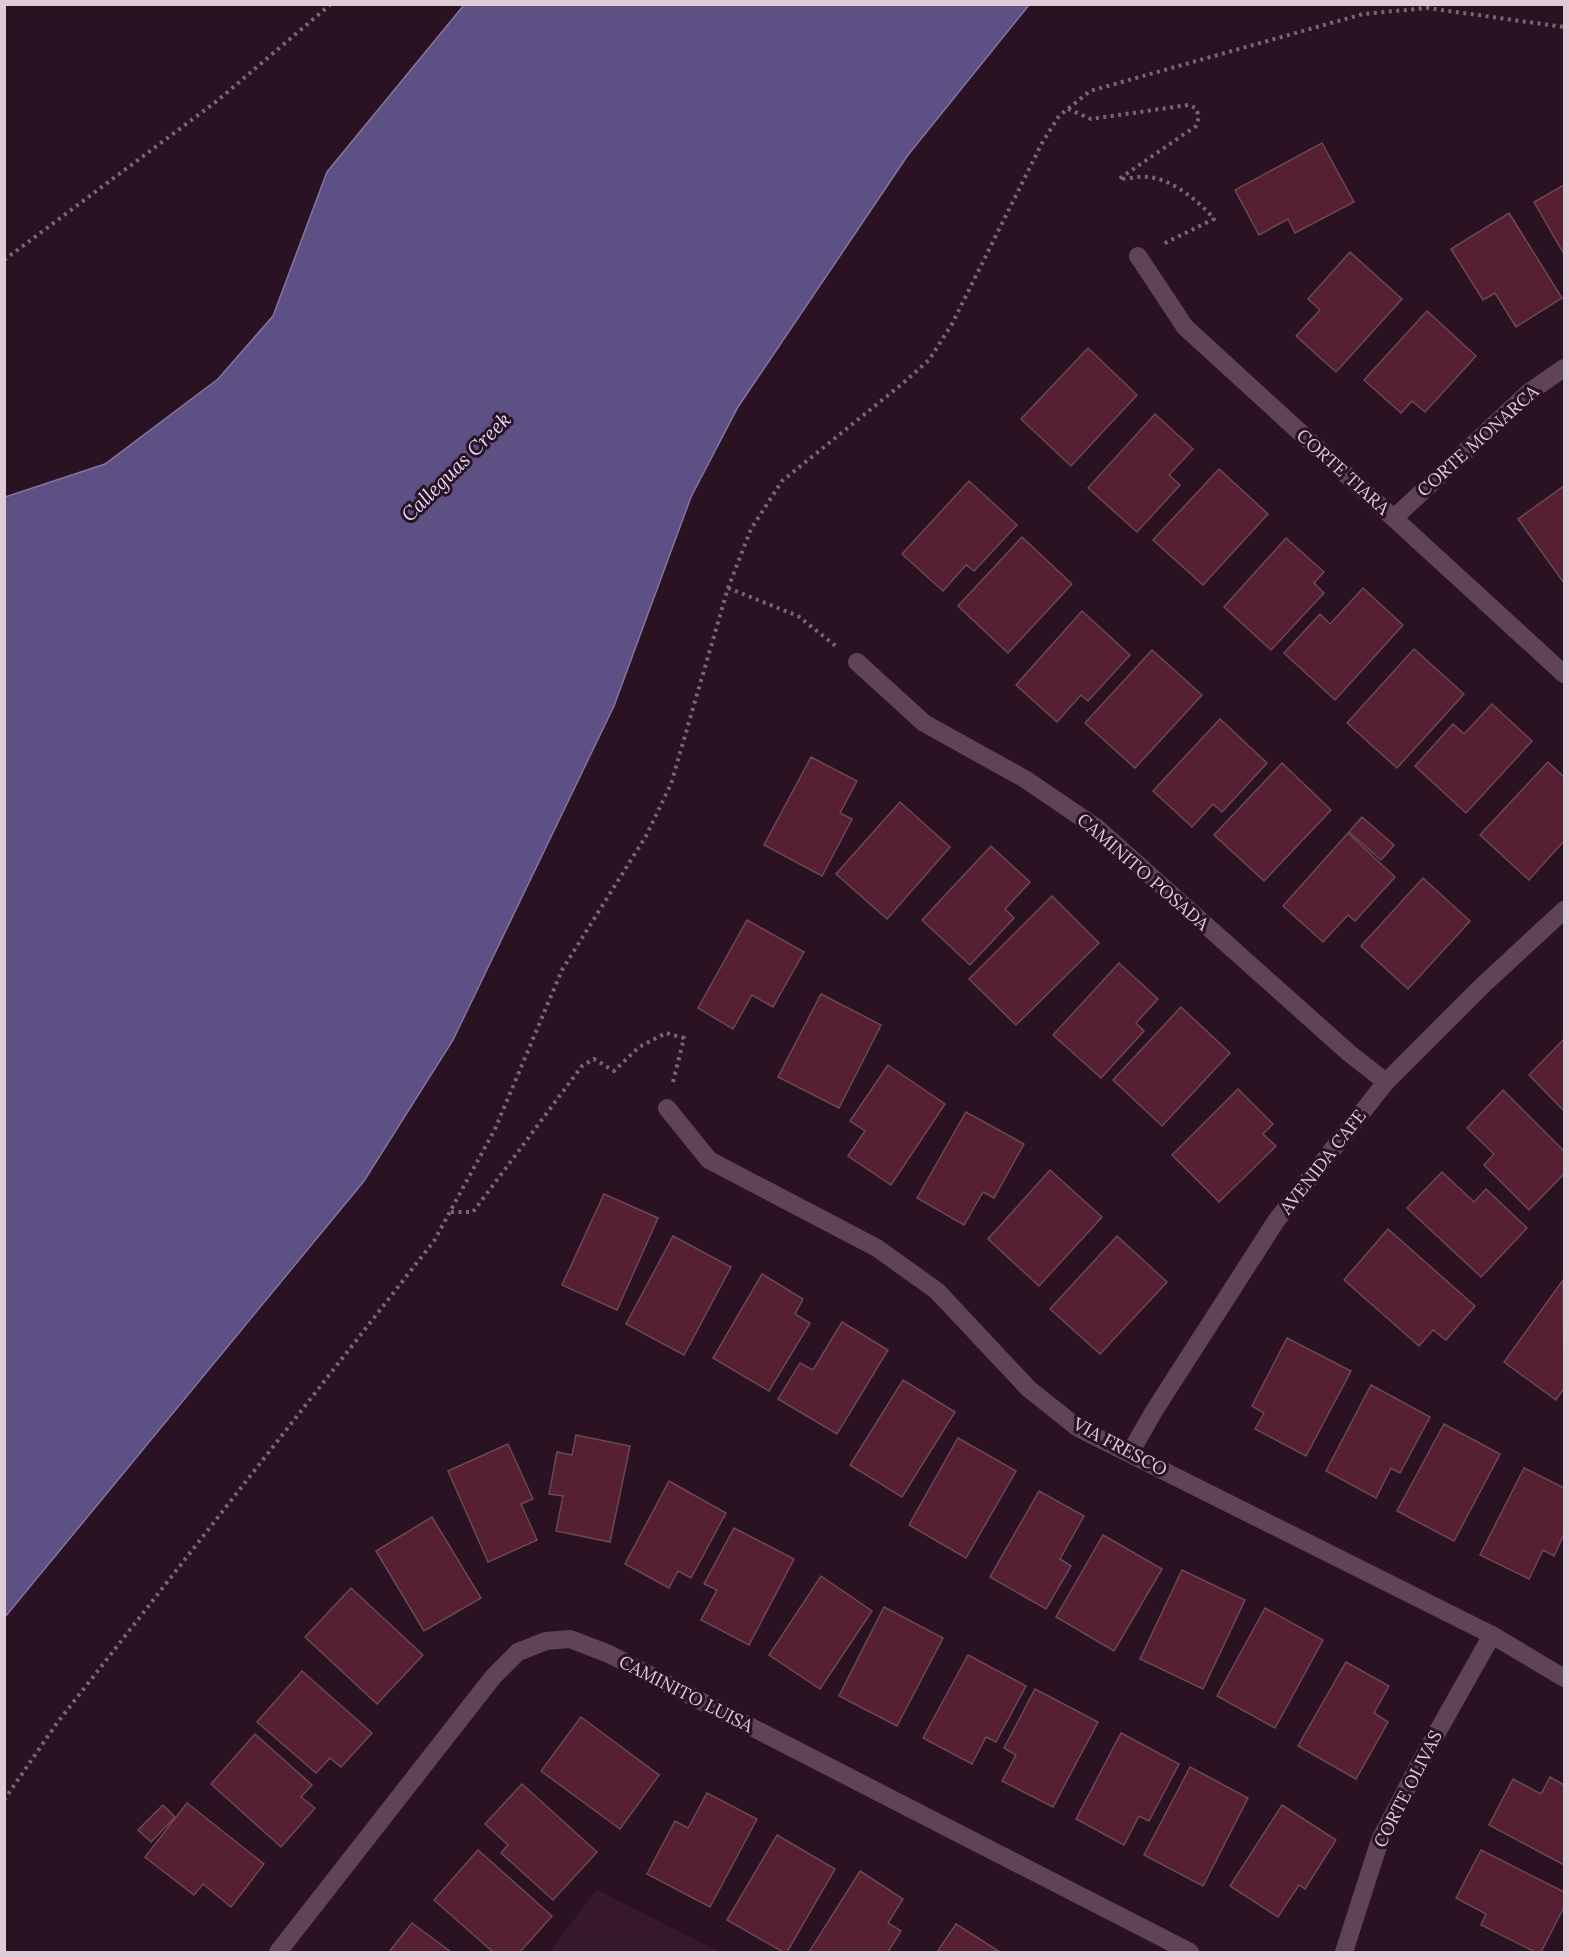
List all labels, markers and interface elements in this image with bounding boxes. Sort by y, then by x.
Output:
street label: CORTE MONARCA [1412,379,1544,501]
water label: Calleguas Creek [396,407,516,527]
street label: CORTE TIARA [1292,424,1395,520]
street label: CAMINITO POSADA [1073,808,1215,936]
street label: AVENIDA CAFE [1274,1105,1371,1220]
street label: VIA FRESCO [1068,1412,1171,1481]
street label: CAMINITO LUISA [615,1650,758,1738]
street label: CORTE OLIVAS [1368,1726,1447,1851]

